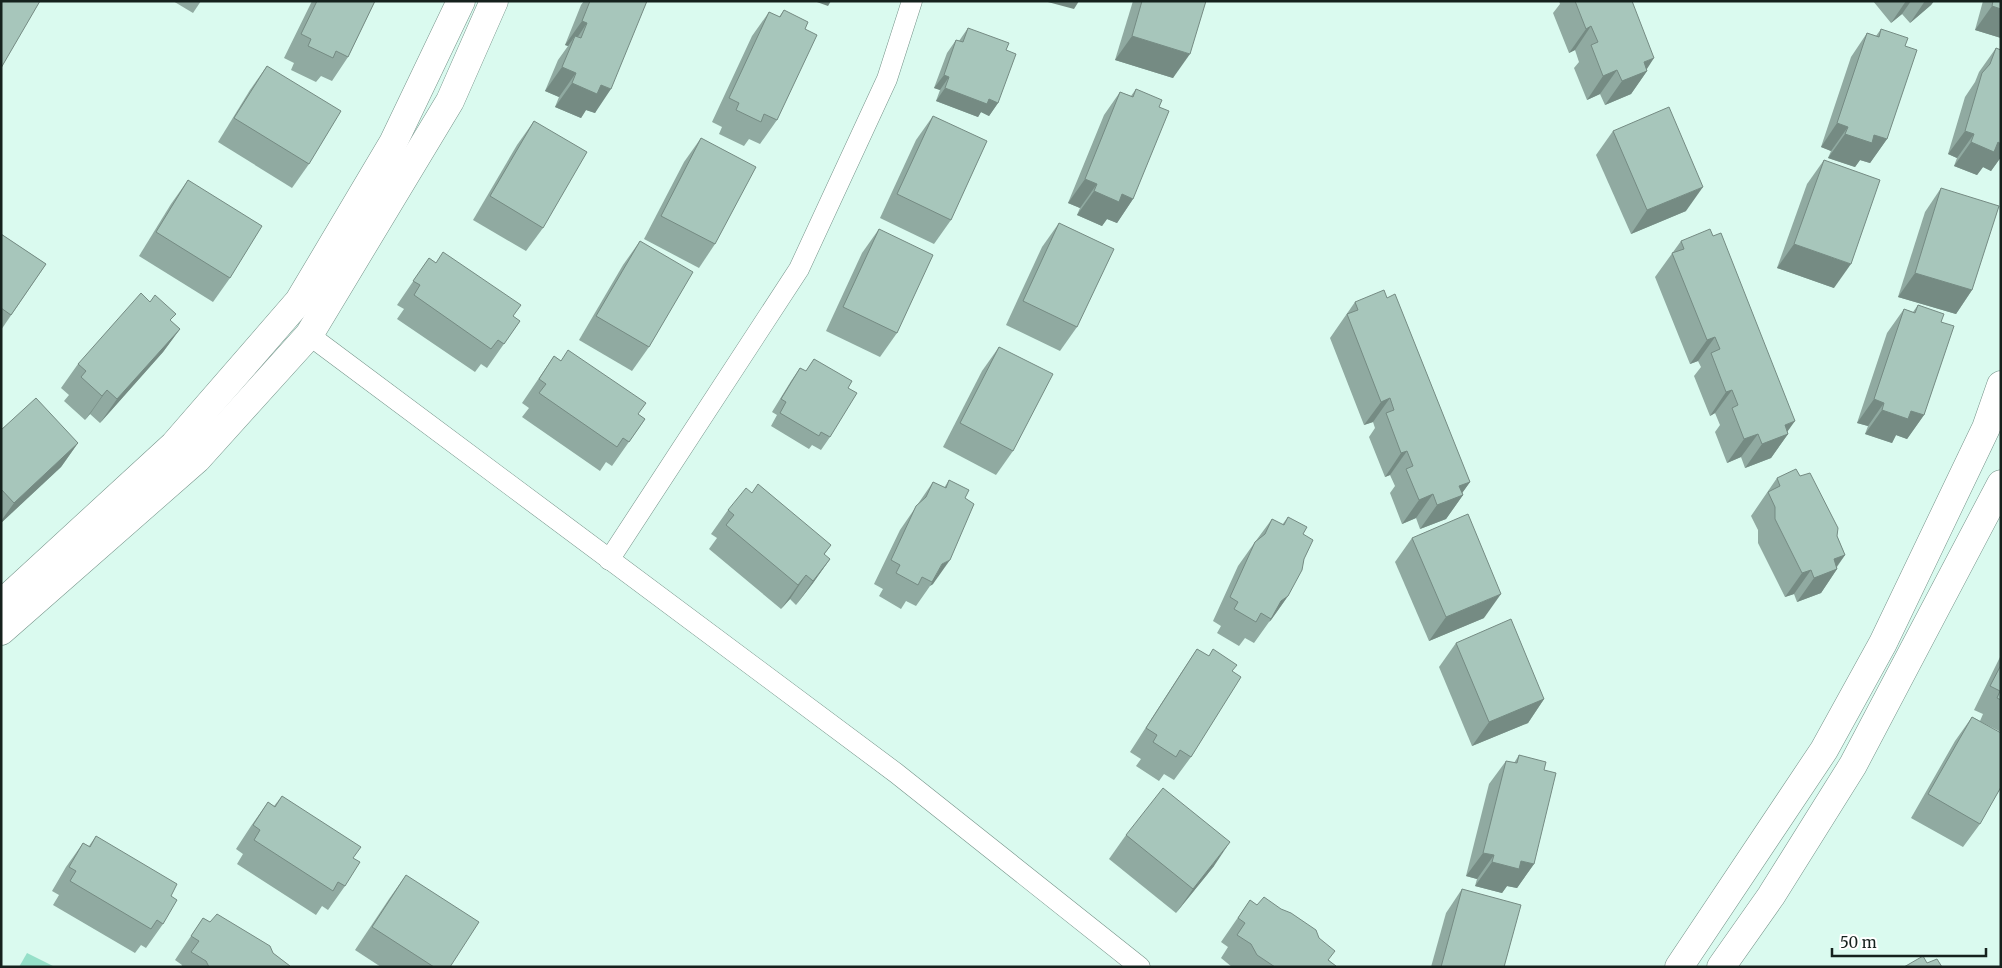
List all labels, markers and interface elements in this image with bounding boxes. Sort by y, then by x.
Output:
scale bar [1832,926,1986,958]
text: 50 m [1840,933,1877,952]

